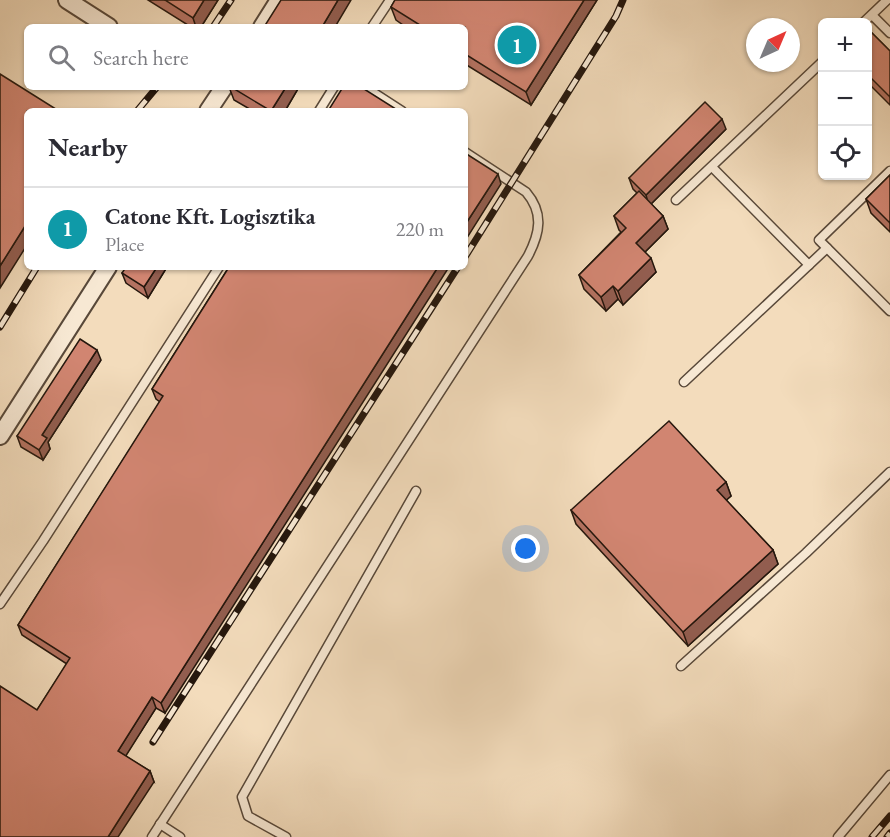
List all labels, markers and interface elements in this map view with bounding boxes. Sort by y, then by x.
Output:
north arrow [746,18,800,72]
map controls [818,18,872,180]
button: + [818,18,872,72]
pin: 1 [498,22,536,68]
search box [24,24,468,90]
icon: search [45,41,78,74]
text: Search here [93,43,188,72]
button: − [818,72,872,126]
button: locate [818,126,872,180]
text: Nearby [48,130,128,164]
text: Catone Kft. Logisztika [105,202,315,231]
text: 1 [62,216,73,242]
text: 220 m [396,216,444,242]
text: Place [105,231,144,257]
your location [511,534,540,563]

